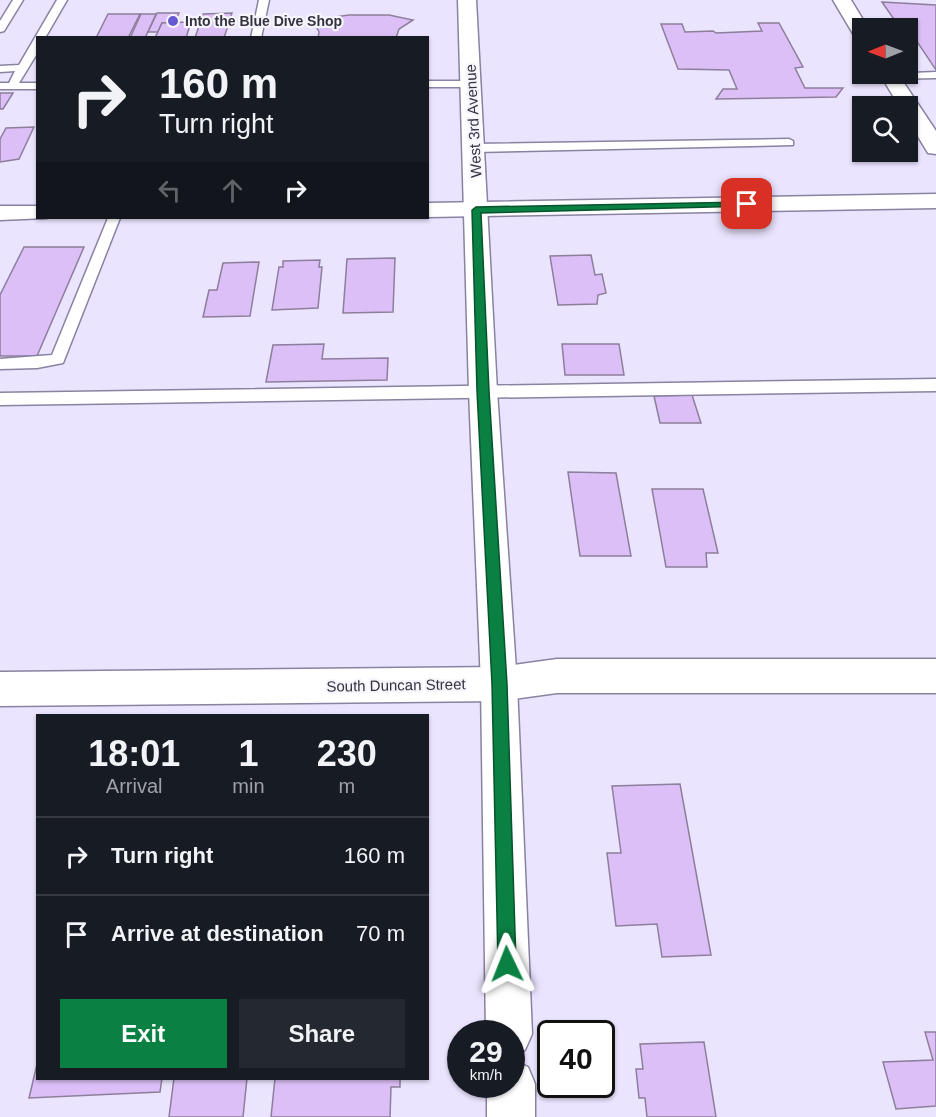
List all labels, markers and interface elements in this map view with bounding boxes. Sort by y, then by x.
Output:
place label: Into the Blue Dive Shop [185,13,342,29]
marker: Into the Blue Dive Shop [166,14,180,28]
north arrow [852,18,918,84]
map controls [852,18,918,162]
icon: right [60,60,138,138]
text: 160 m [159,60,278,107]
street label: West 3rd Avenue [462,64,484,178]
button: search [852,96,918,162]
text: Turn right [159,109,274,139]
icon: left [153,174,186,207]
icon: ahead [216,174,249,207]
icon: right [279,174,312,207]
pin [721,178,772,229]
icon: arrive [730,187,763,220]
street label: South Duncan Street [326,675,467,695]
text: 18:01 [88,733,180,774]
text: 1 [238,733,258,774]
text: 230 [317,733,377,774]
text: Arrival [106,775,163,797]
text: min [232,775,265,797]
text: m [338,775,355,797]
icon: right [60,840,93,873]
text: Turn right [111,843,213,868]
text: 160 m [344,843,405,868]
icon: arrive [60,918,93,951]
text: Arrive at destination [111,921,324,946]
text: 70 m [356,921,405,946]
position arrow [475,932,539,996]
button: Exit [60,999,227,1068]
button: Share [239,999,405,1068]
speed limit sign: 40 [537,1020,615,1098]
text: 29 [469,1035,503,1068]
text: km/h [470,1066,502,1083]

